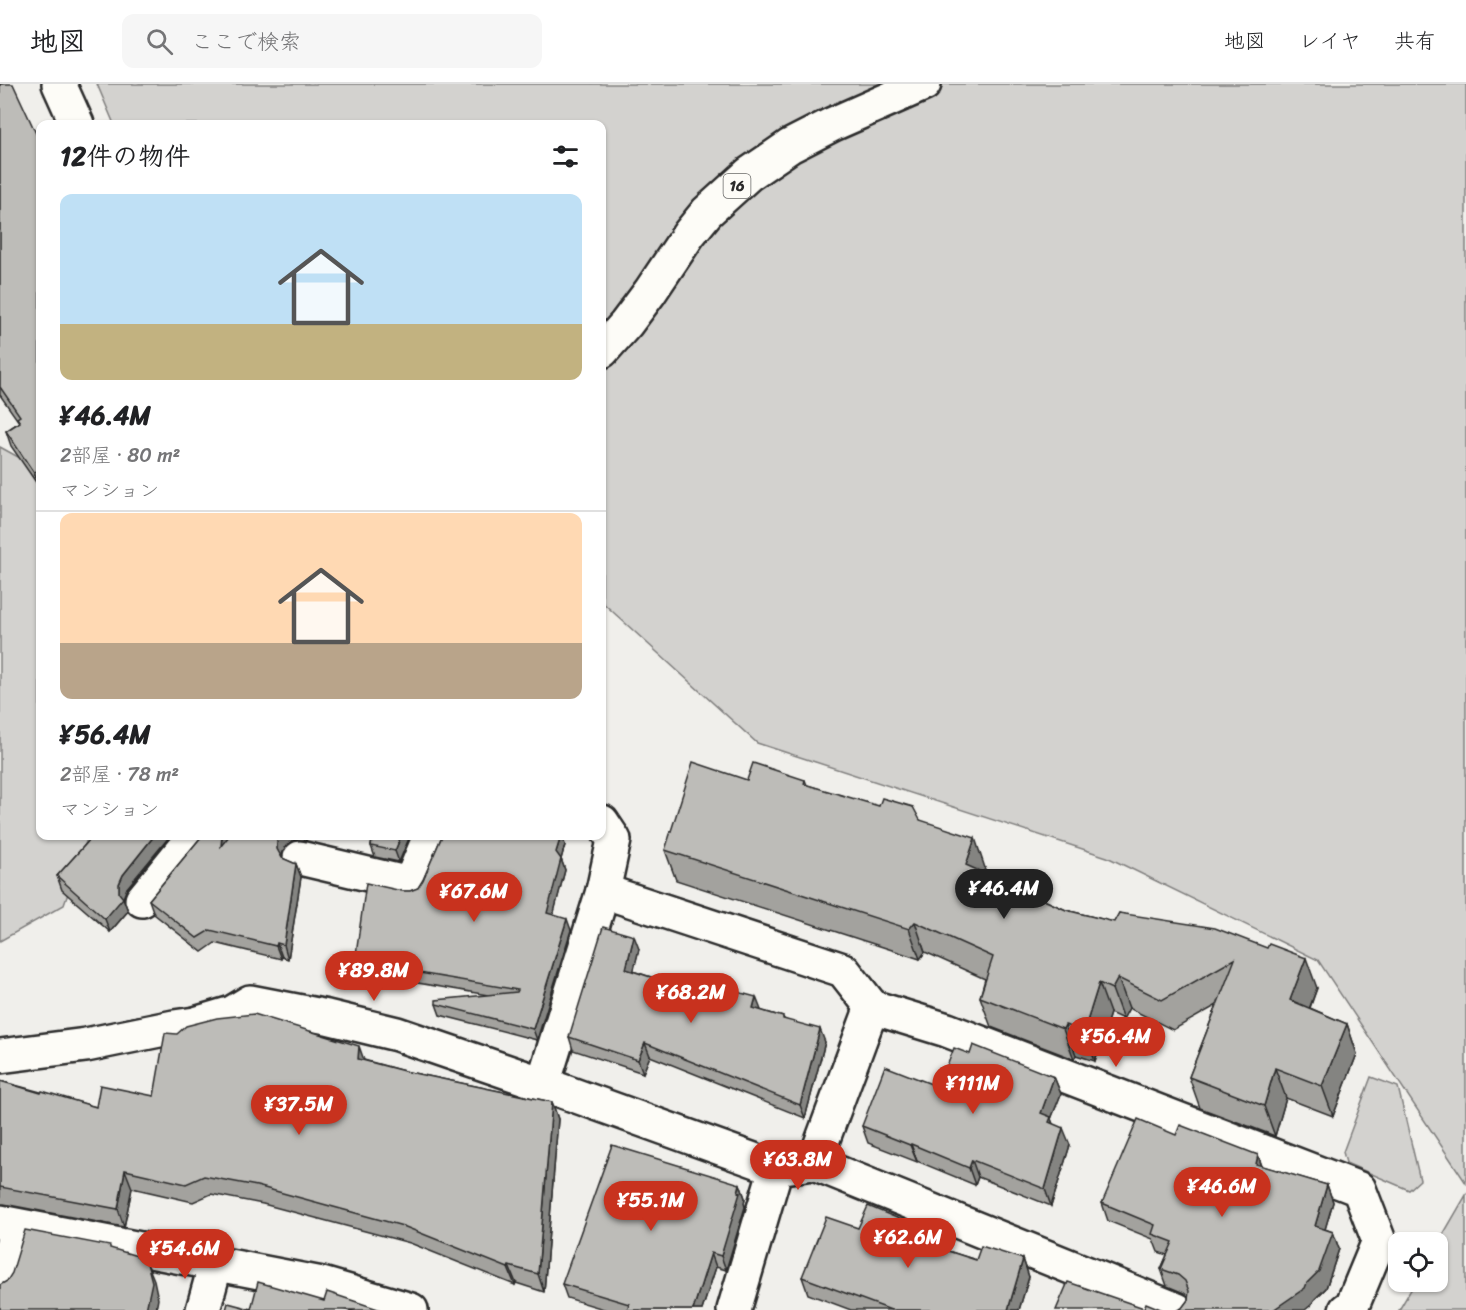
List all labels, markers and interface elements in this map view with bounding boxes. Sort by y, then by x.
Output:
search box [122,14,542,68]
text: 地図 [30,17,86,66]
text: ここで検索 [191,22,301,61]
text: 地図 [1224,22,1266,60]
text: レイヤ [1299,22,1361,60]
text: 共有 [1394,22,1436,60]
icon: search [143,25,176,58]
text: 12件の物件 [60,133,190,179]
icon: filters [549,140,582,173]
road number: 16 [724,174,750,198]
icon: home [267,233,375,341]
text: ¥46.4M [60,392,151,438]
text: 2部屋 · 80 m² [60,438,180,473]
text: マンション [60,473,159,508]
icon: home [267,552,375,660]
text: ¥56.4M [60,711,150,757]
text: 2部屋 · 78 m² [60,757,179,792]
text: マンション [60,792,159,827]
pin: ¥46.4M [955,869,1053,920]
text: ¥46.4M [969,871,1039,906]
pin: ¥67.6M [425,872,523,923]
text: ¥67.6M [440,874,508,909]
pin: ¥89.8M [325,951,423,1002]
text: ¥89.8M [339,953,409,988]
pin: ¥68.2M [642,973,740,1024]
text: ¥68.2M [657,975,725,1010]
pin: ¥56.4M [1067,1017,1165,1068]
text: ¥56.4M [1081,1019,1151,1054]
pin: ¥111M [931,1064,1015,1115]
text: ¥111M [946,1066,1000,1101]
pin: ¥37.5M [250,1085,348,1136]
text: ¥37.5M [265,1087,333,1122]
pin: ¥63.8M [749,1140,847,1191]
text: ¥63.8M [764,1142,832,1177]
pin: ¥46.6M [1173,1167,1271,1218]
text: ¥46.6M [1188,1169,1256,1204]
pin: ¥55.1M [602,1181,700,1232]
text: ¥55.1M [618,1183,684,1218]
pin: ¥62.6M [859,1218,957,1269]
text: ¥62.6M [874,1220,942,1255]
pin: ¥54.6M [136,1229,234,1280]
text: ¥54.6M [150,1231,220,1266]
map controls [1388,1232,1448,1292]
button: locate [1388,1232,1448,1292]

